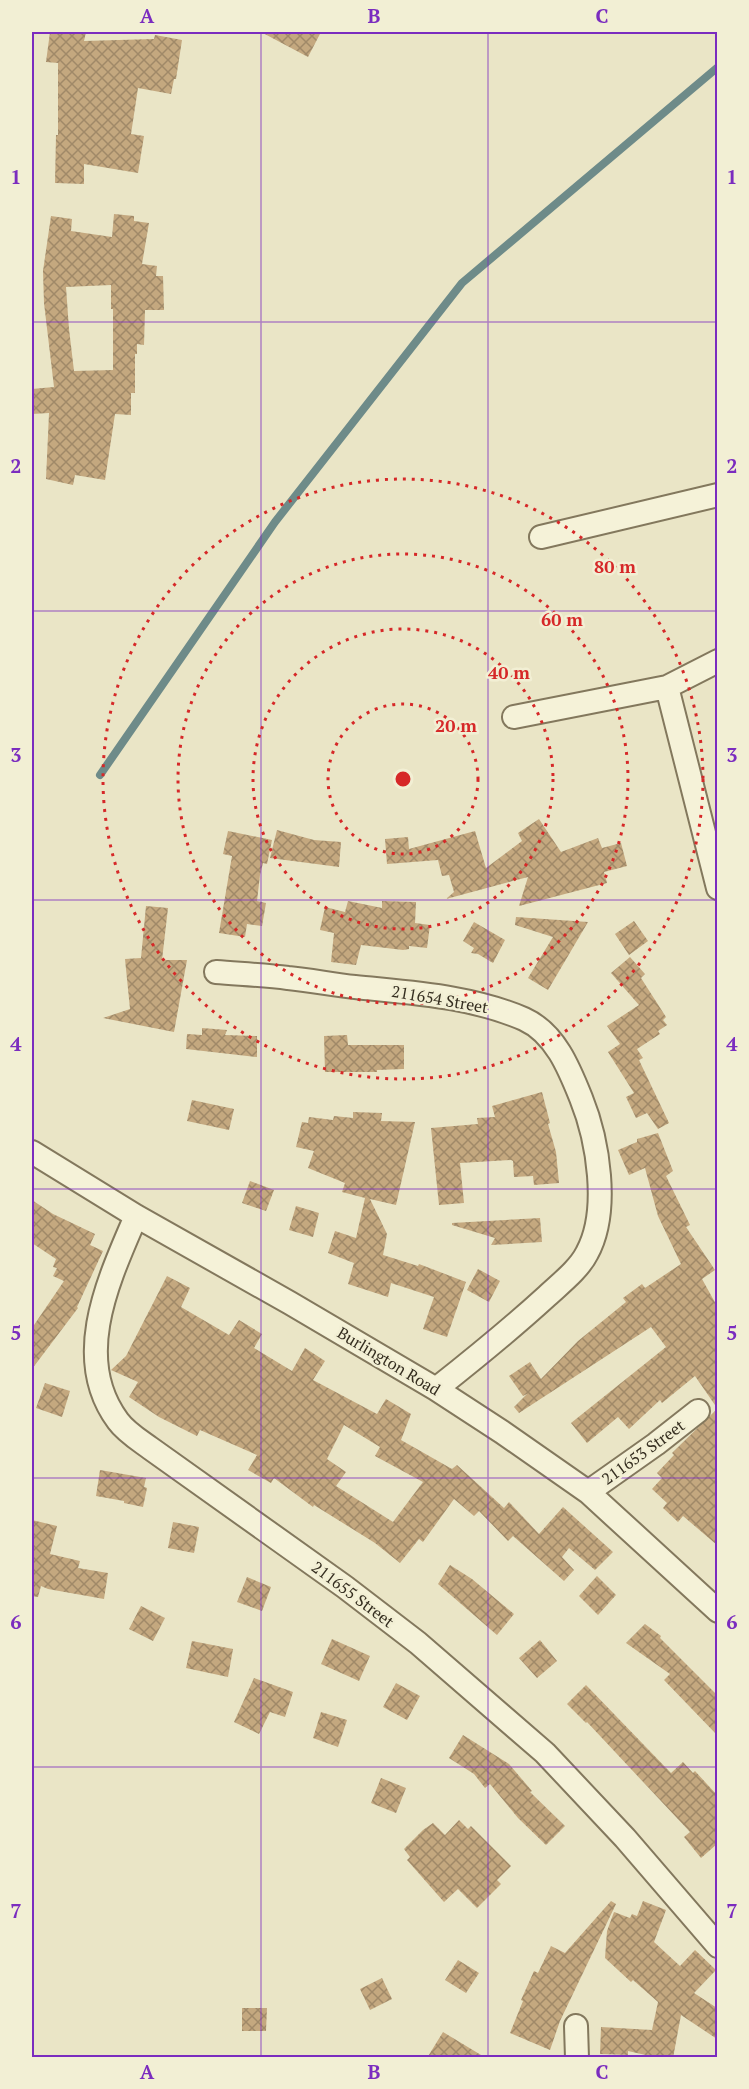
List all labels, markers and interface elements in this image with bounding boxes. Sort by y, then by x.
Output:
text: A [140,2,155,29]
text: B [368,2,381,29]
text: C [595,2,609,29]
text: 1 [10,163,22,190]
text: 1 [726,163,738,190]
text: 2 [10,452,22,479]
text: 2 [726,452,738,479]
text: 80 m [594,554,636,578]
text: 60 m [541,607,583,631]
text: 40 m [488,660,530,684]
text: 20 m [435,713,477,737]
text: 3 [10,741,22,768]
text: 3 [726,741,738,768]
centre of rings [393,769,413,789]
street label: 211654 Street [390,980,490,1018]
text: 4 [10,1030,22,1057]
text: 4 [726,1030,738,1057]
text: 5 [10,1319,22,1346]
text: 5 [726,1319,738,1346]
street label: Burlington Road [333,1322,445,1401]
street label: 211653 Street [597,1414,689,1490]
street label: 211655 Street [307,1556,399,1632]
text: 6 [10,1608,22,1635]
text: 6 [726,1608,738,1635]
text: 7 [10,1897,22,1924]
text: 7 [726,1897,738,1924]
text: A [140,2058,155,2085]
text: B [368,2058,381,2085]
text: C [595,2058,609,2085]

